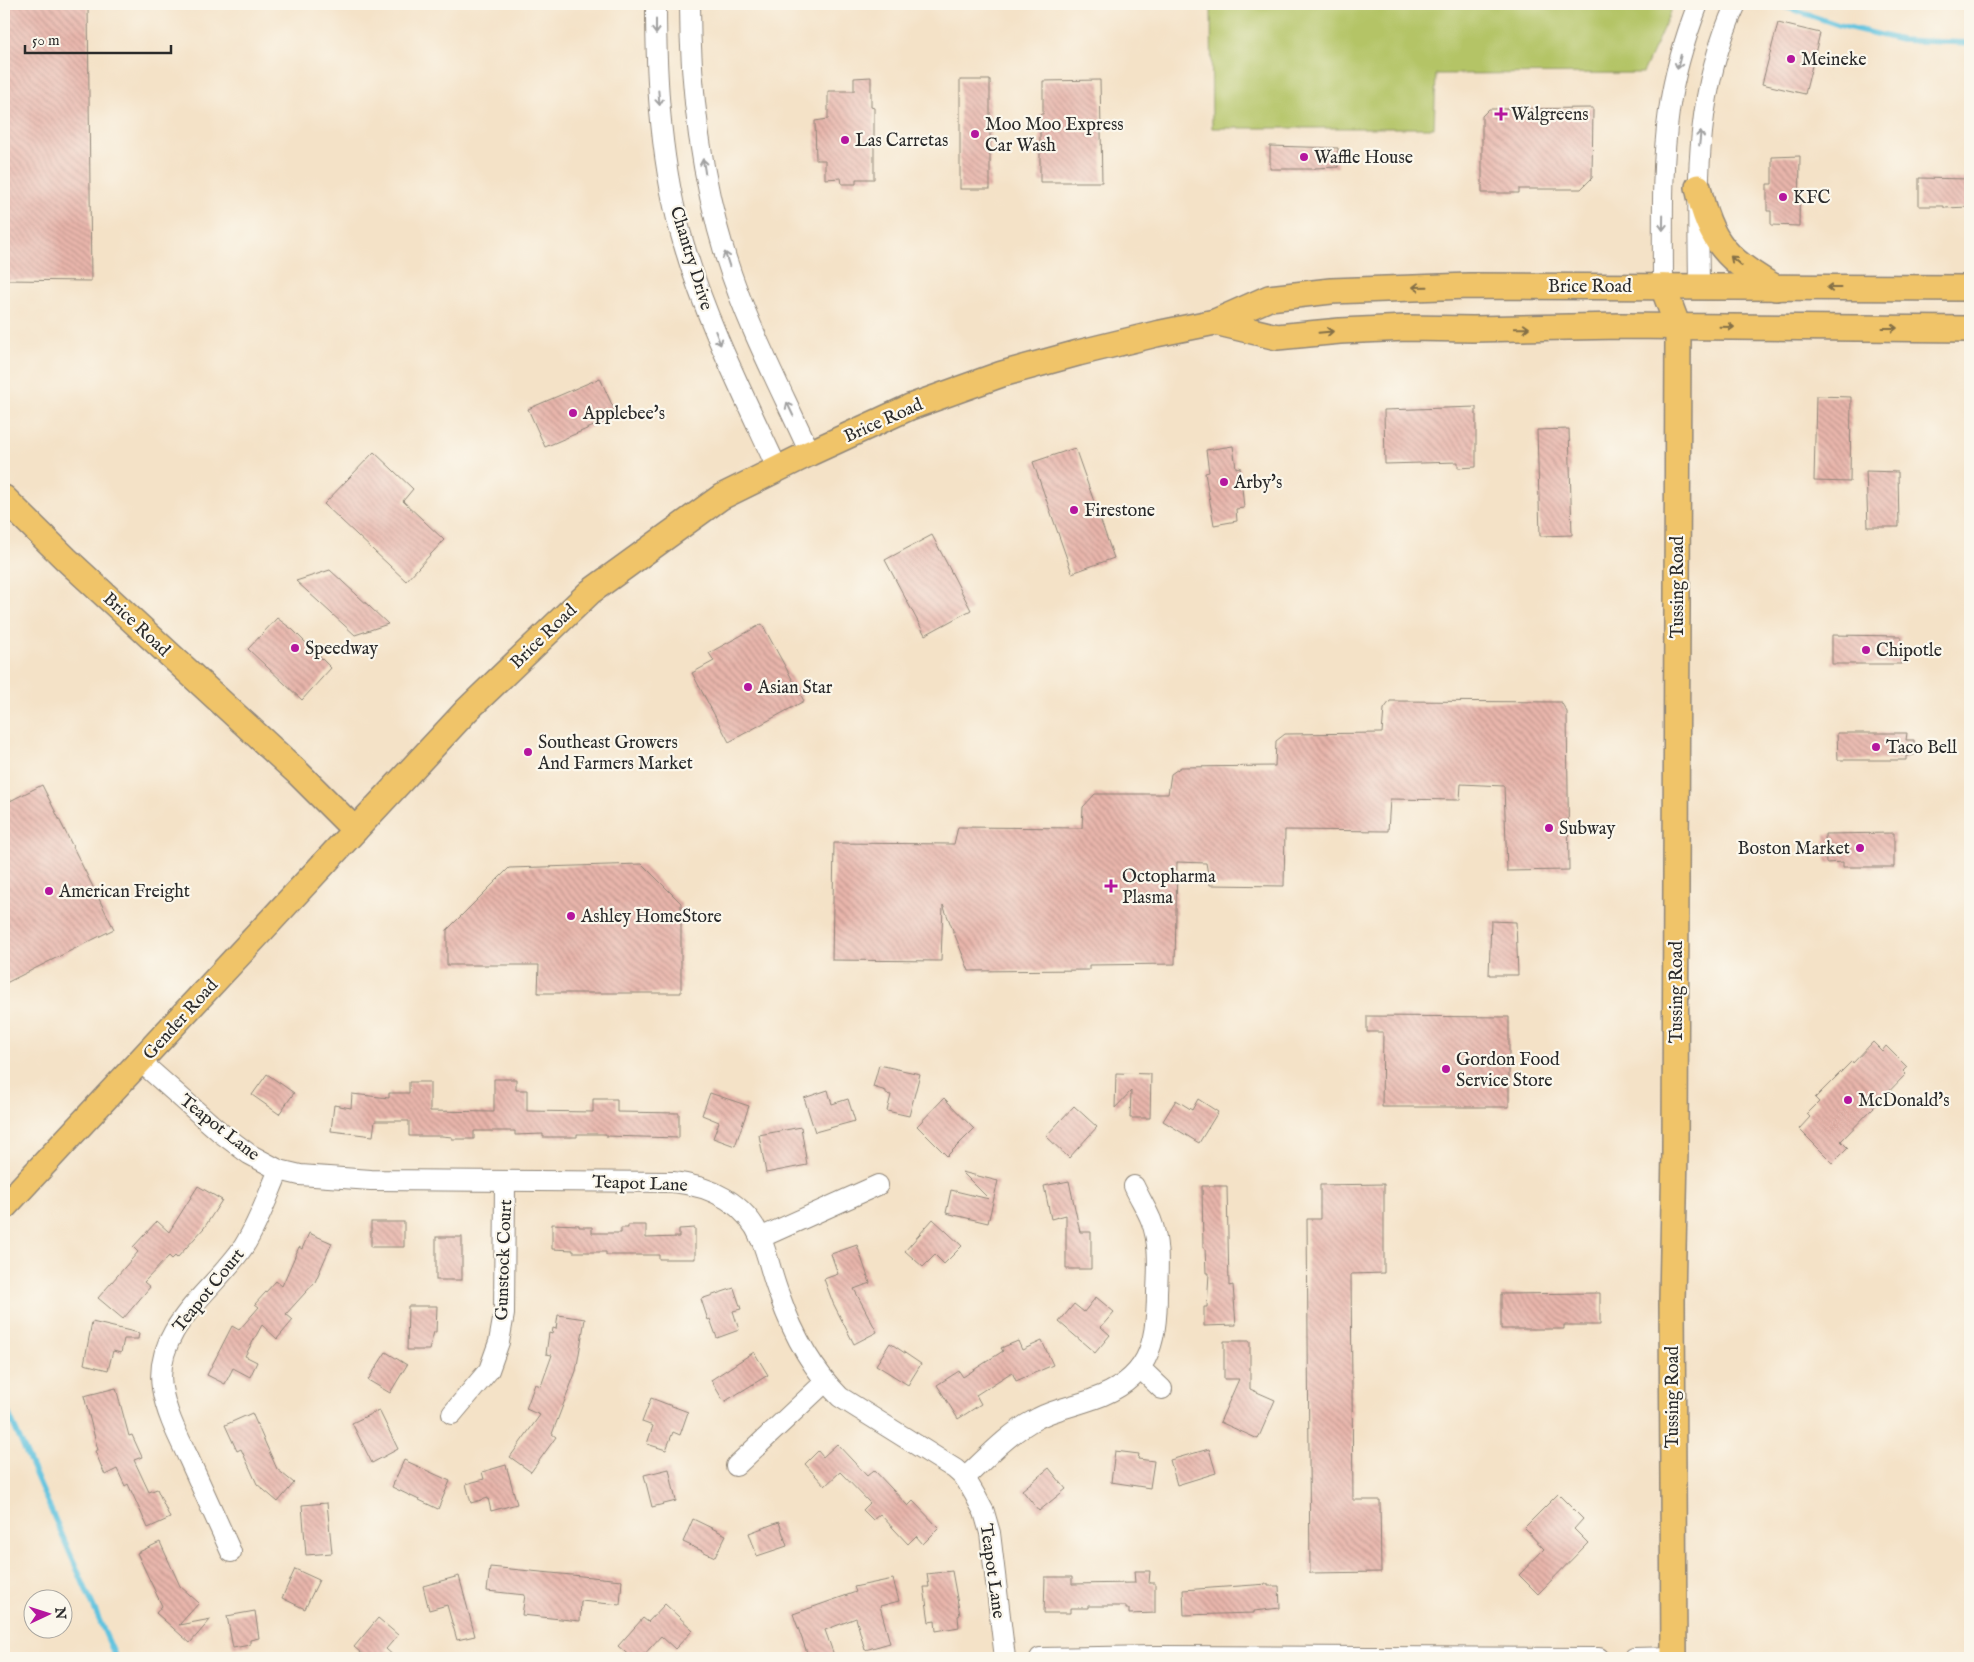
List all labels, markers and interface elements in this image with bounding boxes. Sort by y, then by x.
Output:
one-way arrow [651,18,661,34]
scale bar [25,22,171,54]
text: 50 m [32,31,60,50]
place label: Meineke [1801,49,1866,72]
one-way arrow [1674,53,1683,69]
marker: Meineke [1785,53,1797,65]
one-way arrow [654,90,664,106]
place label: Walgreens [1511,104,1589,127]
marker: Walgreens [1495,108,1507,120]
place label: Moo Moo Express Car Wash [985,114,1124,158]
marker: Moo Moo Express Car Wash [969,128,981,140]
place label: Las Carretas [855,130,948,153]
one-way arrow [1695,131,1705,147]
marker: Las Carretas [839,134,851,146]
place label: Waffle House [1314,147,1413,170]
marker: Waffle House [1298,151,1310,163]
one-way arrow [699,159,709,175]
place label: KFC [1793,187,1830,210]
marker: KFC [1777,191,1789,203]
street label: Chantry Drive [664,204,717,313]
one-way arrow [1658,214,1668,231]
one-way arrow [722,252,731,267]
one-way arrow [1730,255,1743,266]
street label: Brice Road [1548,276,1632,299]
one-way arrow [1413,283,1429,292]
one-way arrow [1826,283,1842,293]
one-way arrow [1718,322,1735,332]
one-way arrow [1513,323,1529,333]
one-way arrow [1881,323,1897,333]
one-way arrow [1317,328,1333,337]
one-way arrow [715,331,724,346]
street label: Brice Road [841,394,927,449]
one-way arrow [784,402,794,417]
place label: Applebee's [582,403,665,426]
marker: Applebee's [567,407,579,419]
place label: Arby's [1233,472,1282,495]
marker: Arby's [1218,476,1230,488]
place label: Firestone [1084,500,1155,523]
marker: Firestone [1068,504,1080,516]
street label: Tussing Road [1667,535,1690,638]
street label: Brice Road [97,588,175,662]
street label: Brice Road [506,599,582,674]
place label: Speedway [305,638,378,661]
place label: Chipotle [1876,640,1942,663]
marker: Speedway [289,642,301,654]
marker: Chipotle [1860,644,1872,656]
place label: Asian Star [757,677,833,700]
marker: Asian Star [742,681,754,693]
place label: Southeast Growers And Farmers Market [537,732,693,776]
place label: Taco Bell [1886,737,1957,760]
marker: Taco Bell [1870,741,1882,753]
marker: Southeast Growers And Farmers Market [522,746,534,758]
place label: Subway [1559,818,1615,841]
marker: Subway [1543,822,1555,834]
place label: Boston Market [1738,838,1850,861]
marker: Boston Market [1854,842,1866,854]
place label: Octopharma Plasma [1122,866,1216,910]
marker: Octopharma Plasma [1104,879,1118,893]
place label: American Freight [58,881,190,904]
marker: American Freight [43,885,55,897]
place label: Ashley HomeStore [580,906,722,929]
marker: Ashley HomeStore [565,910,577,922]
street label: Tussing Road [1666,940,1689,1043]
street label: Gender Road [139,974,224,1065]
place label: Gordon Food Service Store [1456,1049,1560,1093]
marker: Gordon Food Service Store [1440,1063,1452,1075]
street label: Teapot Lane [174,1090,264,1167]
place label: McDonald's [1858,1090,1950,1113]
marker: McDonald's [1842,1094,1854,1106]
street label: Teapot Lane [592,1171,688,1198]
street label: Gunstock Court [491,1199,518,1321]
street label: Teapot Court [168,1244,250,1338]
street label: Tussing Road [1662,1345,1685,1448]
street label: Teapot Lane [973,1522,1010,1620]
north arrow [22,1590,72,1640]
text: N [51,1605,69,1620]

